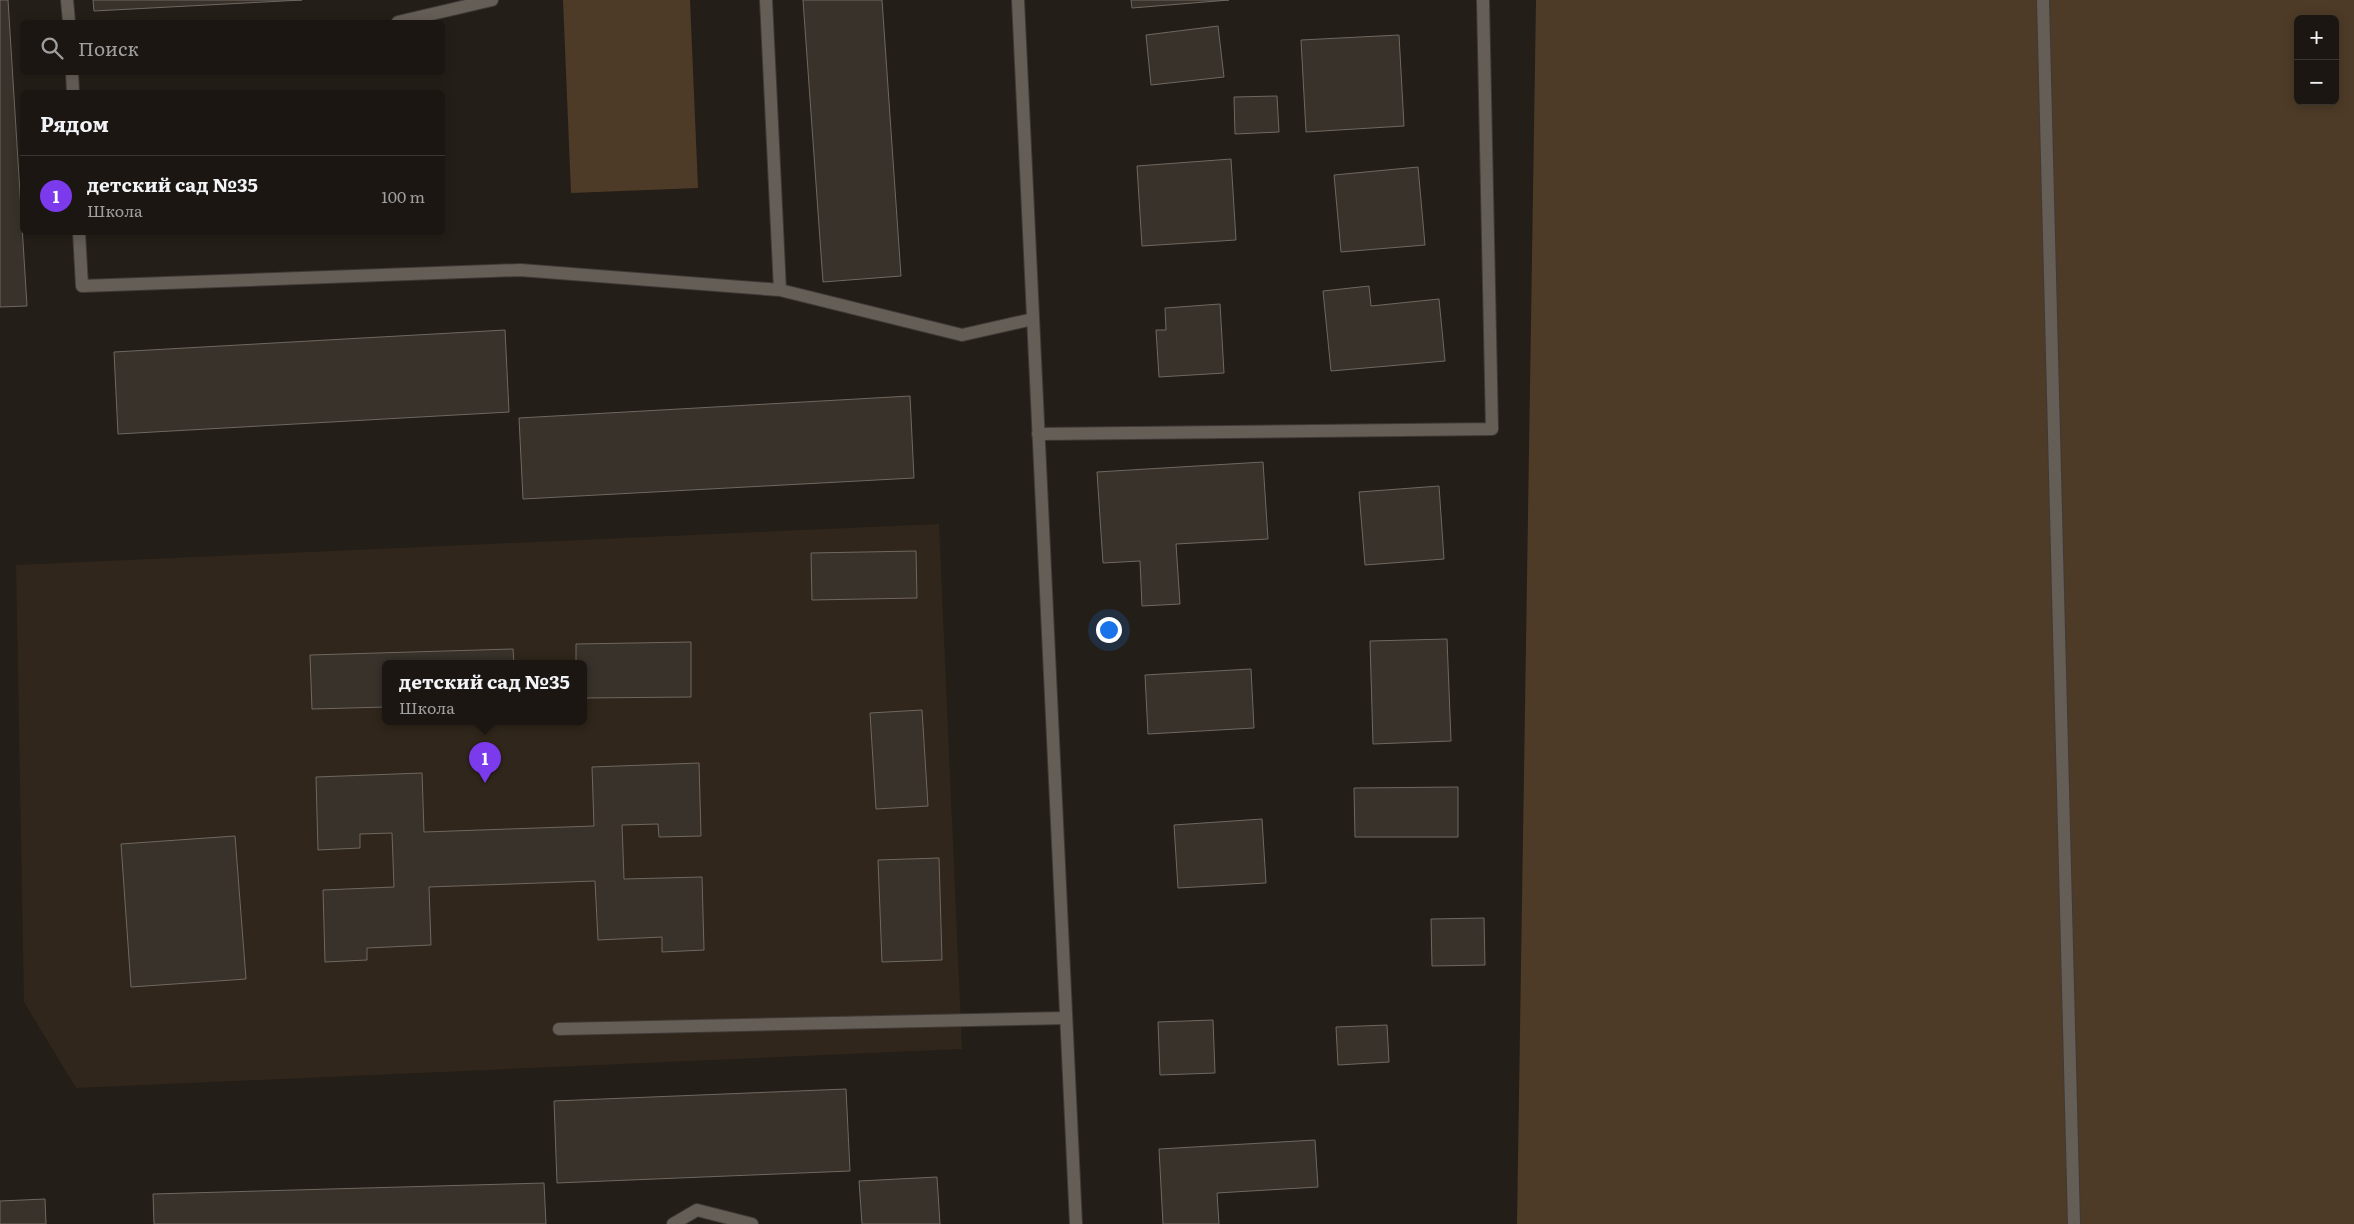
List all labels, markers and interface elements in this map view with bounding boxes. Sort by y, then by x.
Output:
map controls [2294,15,2339,105]
button: + [2294,15,2339,60]
search box [20,20,445,75]
icon: search [38,34,66,62]
text: Поиск [78,34,139,62]
button: − [2294,60,2339,105]
text: Рядом [40,107,109,138]
text: детский сад №35 [87,170,258,198]
text: 1 [53,184,59,208]
text: 100 m [381,184,425,208]
text: Школа [87,198,143,222]
your location [1096,617,1122,643]
popup [382,660,587,725]
text: детский сад №35 [399,667,570,695]
text: Школа [399,695,455,719]
pin: 1 [469,742,501,783]

